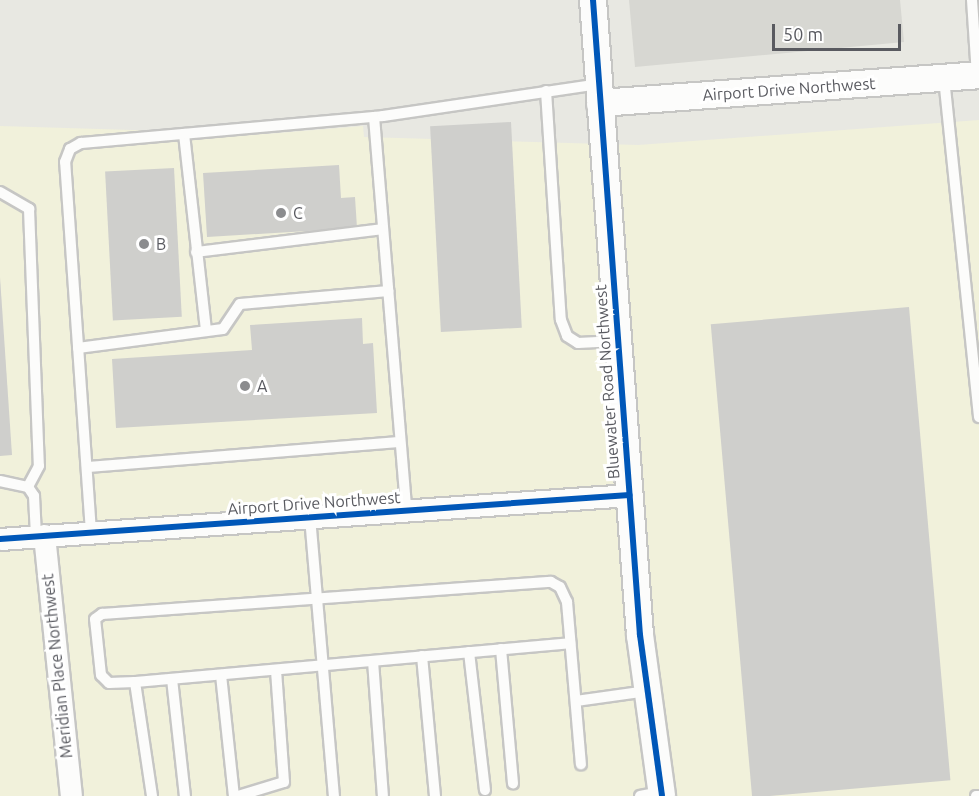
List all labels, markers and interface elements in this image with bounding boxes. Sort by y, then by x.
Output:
scale bar [775,12,904,50]
text: 50 m [783,24,823,44]
street label: Airport Drive Northwest [702,73,876,105]
place label: C [293,203,303,223]
marker: C [274,206,288,220]
place label: B [156,234,166,254]
marker: B [137,237,151,251]
street label: Bluewater Road Northwest [591,284,623,480]
place label: A [257,376,267,396]
marker: A [238,379,252,393]
street label: Airport Drive Northwest [227,487,401,519]
street label: Meridian Place Northwest [38,573,76,759]

